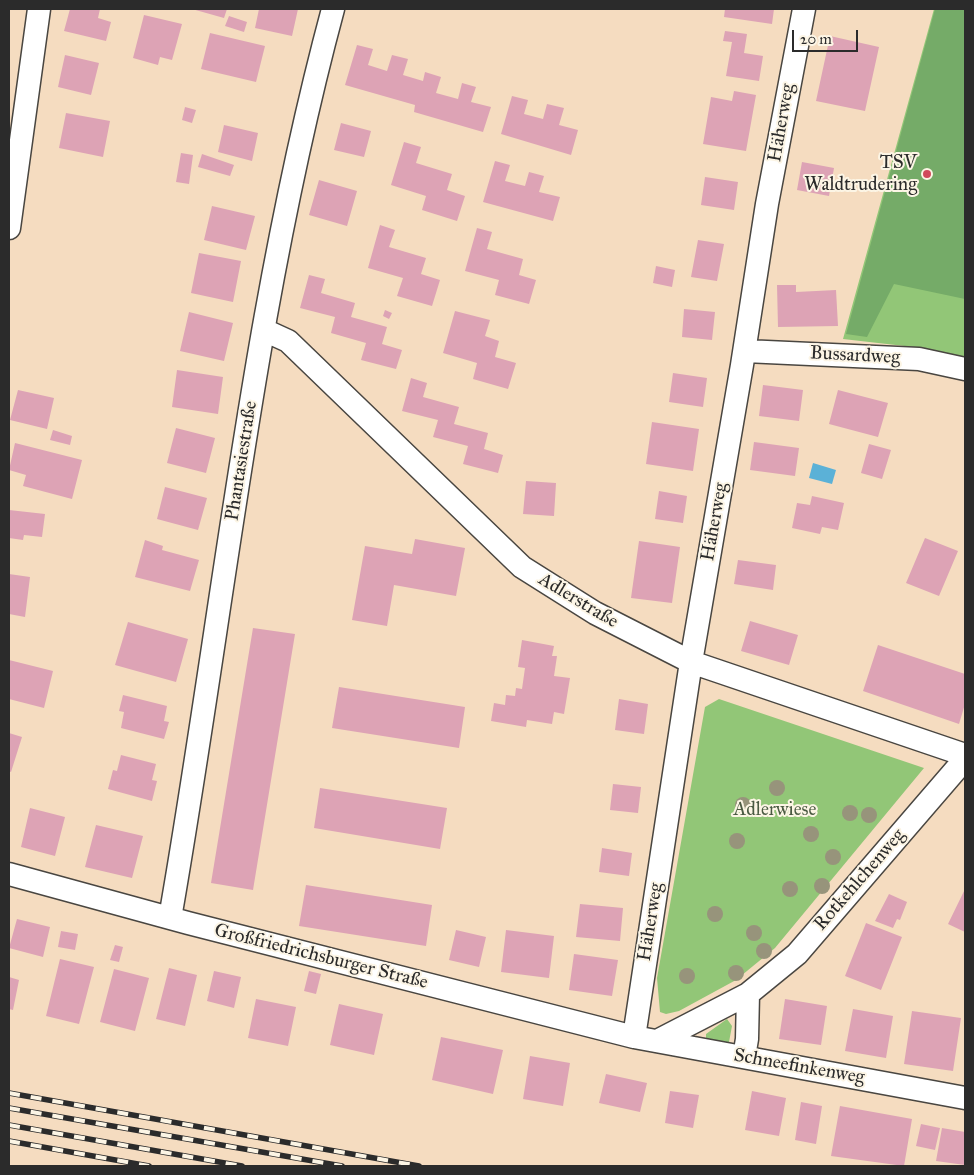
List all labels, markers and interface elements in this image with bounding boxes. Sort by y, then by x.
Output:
scale bar [794,20,860,52]
text: 20 m [800,30,832,48]
street label: Häherweg [764,82,800,164]
place label: TSV Waldtrudering [804,152,917,196]
marker: TSV Waldtrudering [921,168,933,180]
street label: Bussardweg [809,342,901,370]
street label: Phantasiestraße [221,399,263,523]
street label: Häherweg [697,481,733,563]
street label: Adlerstraße [534,568,622,634]
park label: Adlerwiese [734,799,816,821]
street label: Rotkehlchenweg [810,824,910,936]
street label: Häherweg [634,881,668,963]
street label: Großfriedrichsburger Straße [212,919,430,995]
street label: Schneefinkenweg [732,1044,866,1090]

